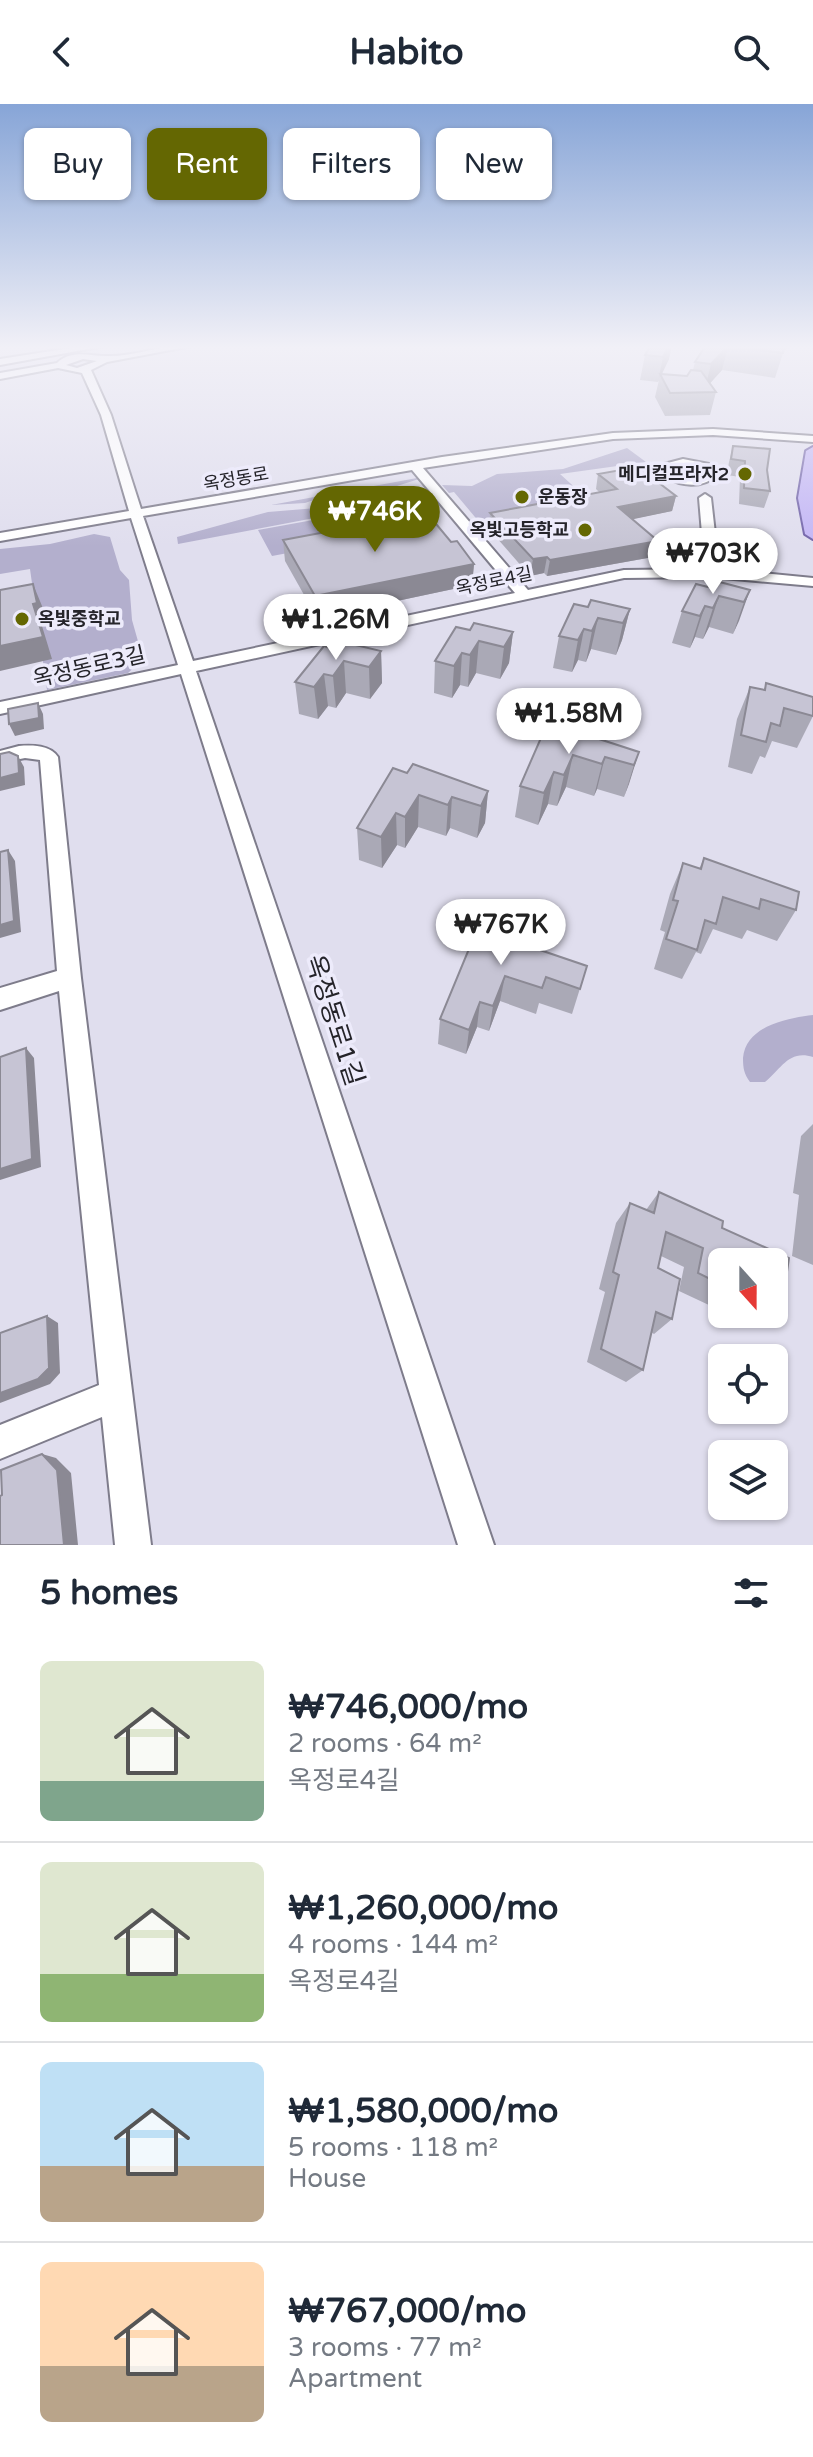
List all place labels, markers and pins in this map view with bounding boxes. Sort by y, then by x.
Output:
place label: 메디컬프라자2 [618,463,729,485]
marker: 메디컬프라자2 [736,465,754,483]
pin: ₩746K [319,486,431,554]
place label: 운동장 [538,486,588,508]
marker: 운동장 [513,488,531,506]
place label: 옥빛고등학교 [470,519,569,541]
marker: 옥빛고등학교 [576,521,594,539]
pin: ₩703K [657,528,769,596]
pin: ₩1.26M [271,594,401,662]
place label: 옥빛중학교 [38,608,121,630]
marker: 옥빛중학교 [13,610,31,628]
pin: ₩1.58M [504,688,634,756]
pin: ₩767K [445,899,557,967]

